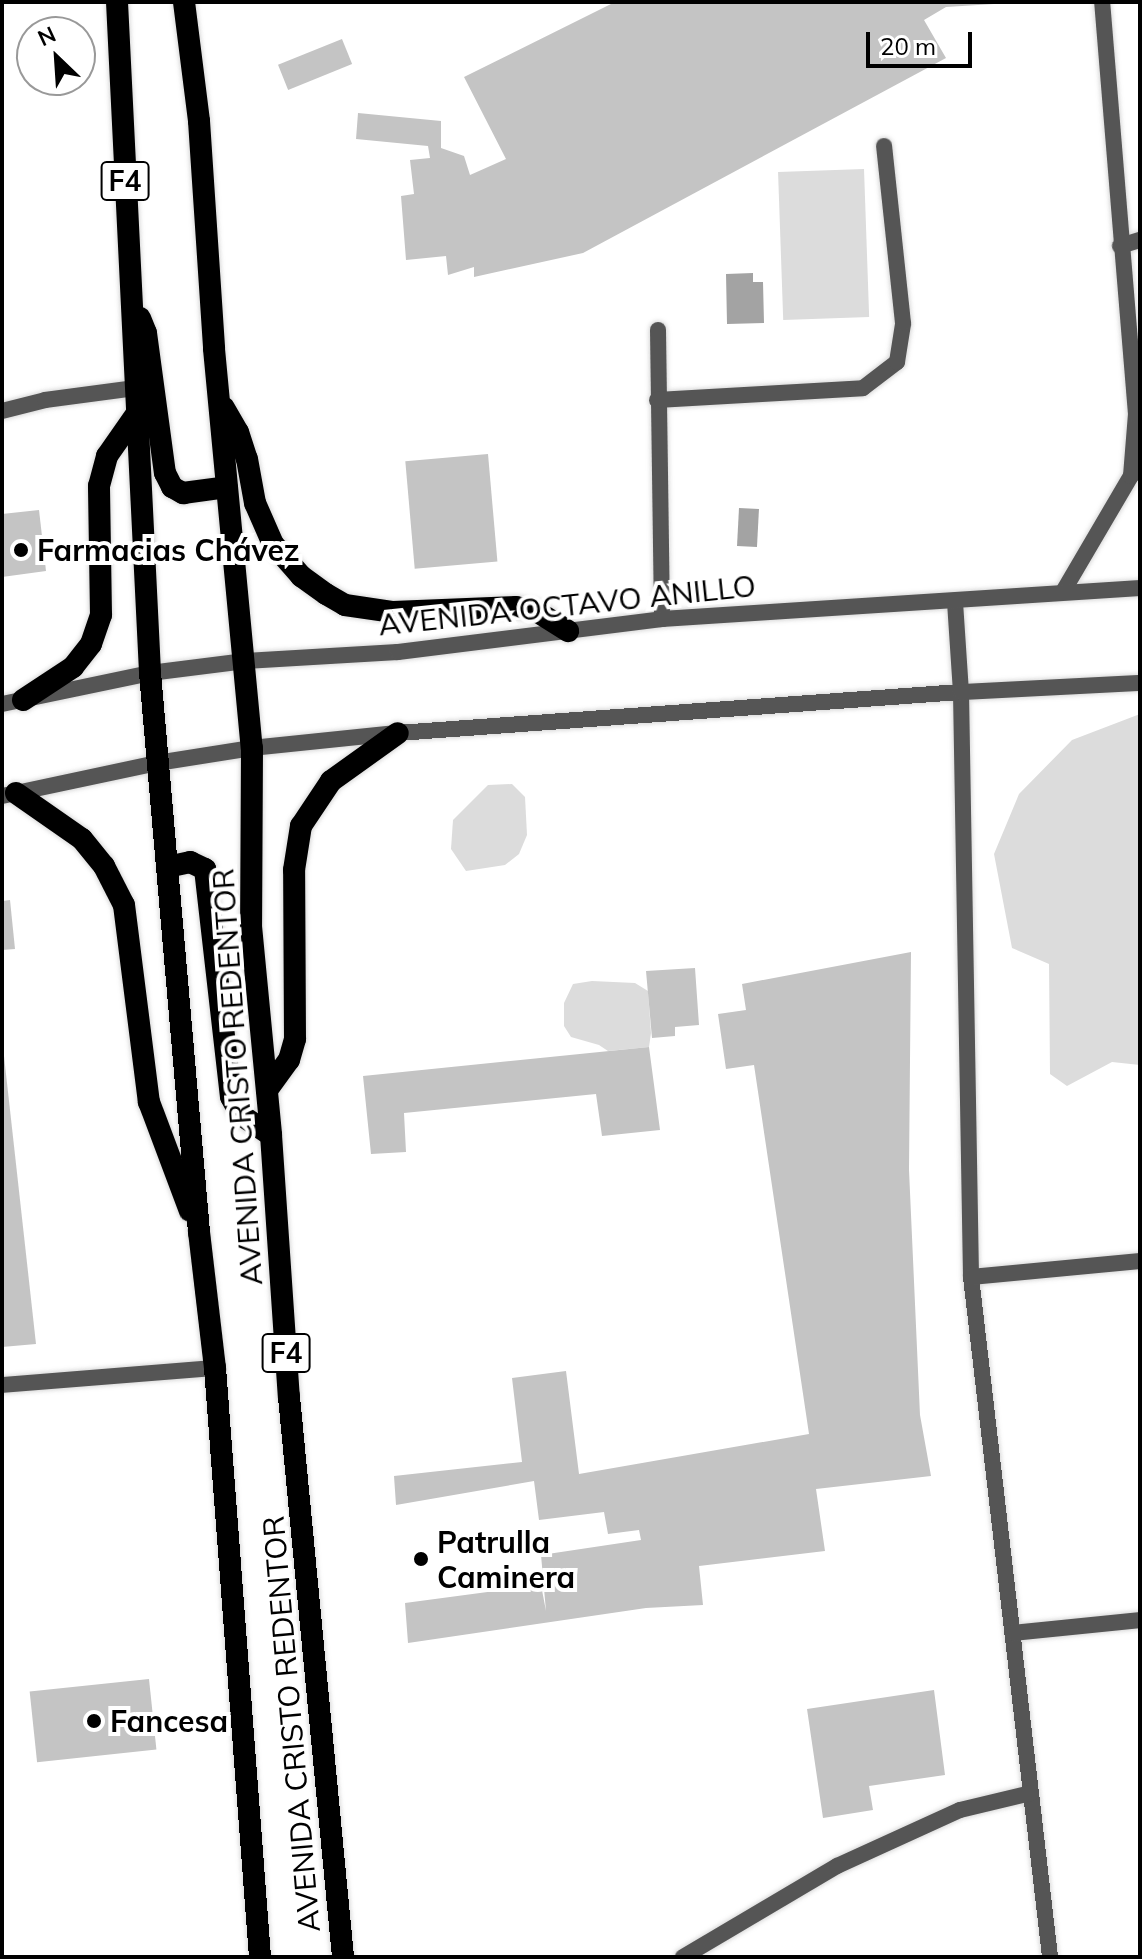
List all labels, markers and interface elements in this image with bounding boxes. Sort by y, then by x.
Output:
north arrow [16,16,96,96]
scale bar [870,16,976,66]
text: N [33,20,60,52]
text: 20 m [880,31,936,61]
road number: F4 [99,157,151,205]
place label: Farmacias Chávez [37,532,300,568]
marker: Farmacias Chávez [12,541,30,559]
street label: AVENIDA OCTAVO ANILLO [377,567,757,643]
street label: AVENIDA CRISTO REDENTOR [204,867,270,1287]
road number: F4 [260,1329,312,1377]
street label: AVENIDA CRISTO REDENTOR [255,1514,327,1934]
place label: Patrulla Caminera [437,1524,575,1594]
marker: Patrulla Caminera [412,1550,430,1568]
place label: Fancesa [110,1703,228,1739]
marker: Fancesa [85,1712,103,1730]

